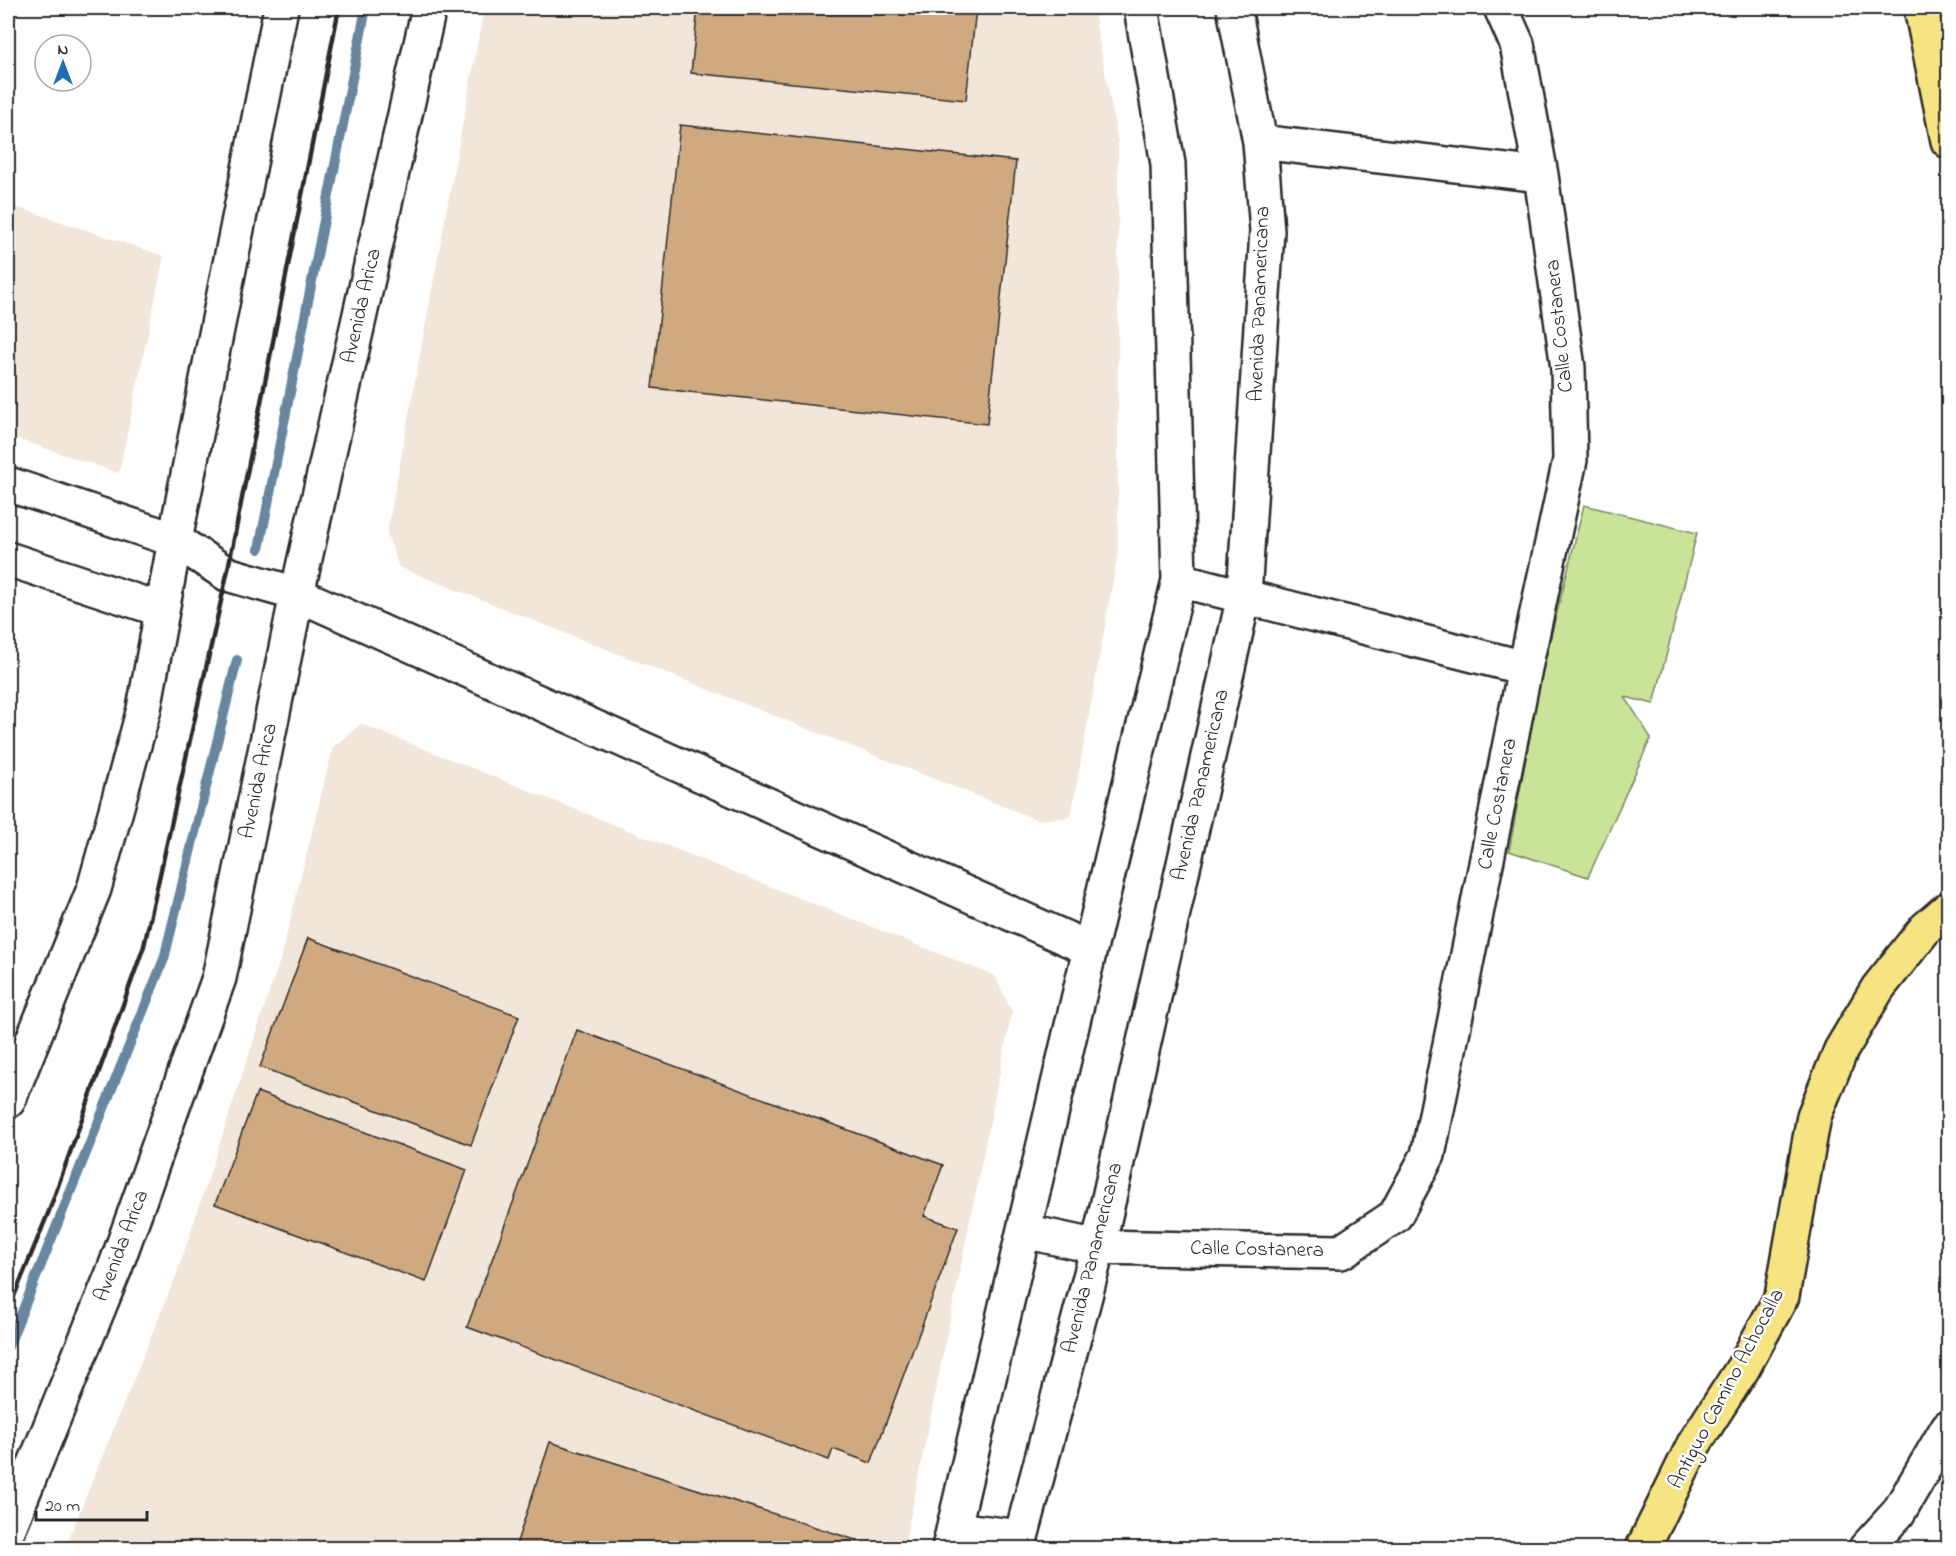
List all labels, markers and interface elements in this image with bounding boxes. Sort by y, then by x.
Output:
north arrow [33,33,93,93]
text: N [58,38,69,62]
street label: Avenida Panamericana [1242,206,1278,402]
street label: Avenida Arica [334,245,390,367]
street label: Calle Costanera [1538,258,1582,394]
street label: Avenida Panamericana [1164,686,1238,884]
street label: Avenida Arica [232,720,286,842]
street label: Calle Costanera [1471,735,1525,873]
street label: Avenida Panamericana [1055,1159,1131,1357]
street label: Avenida Arica [87,1186,157,1306]
street label: Calle Costanera [1190,1234,1324,1266]
street label: Antiguo Camino Achocalla [1661,1283,1794,1496]
scale bar [36,1484,147,1522]
text: 20 m [45,1494,80,1520]

